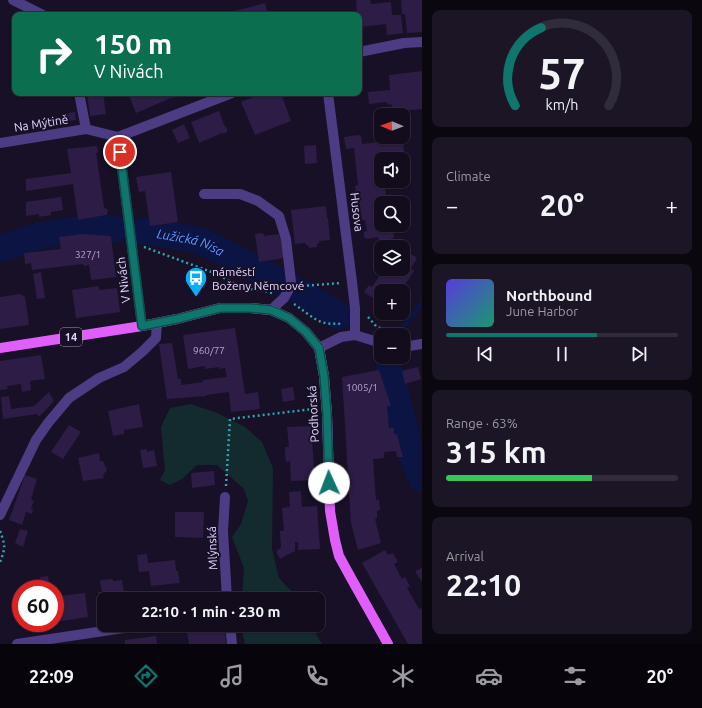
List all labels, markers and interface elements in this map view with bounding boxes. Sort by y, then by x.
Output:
icon: right [28,28,80,80]
text: 150 m [94,28,172,59]
text: 57 [539,50,585,97]
text: V Nivách [94,61,163,81]
text: km/h [546,97,578,113]
north arrow [374,108,410,144]
map controls [374,108,410,364]
street label: Na Mýtině [13,112,69,134]
pin [103,135,137,169]
icon: arrive [109,141,131,163]
button: sound [374,152,410,188]
text: Climate [446,169,491,183]
text: 20° [540,188,584,222]
street label: Husova [348,192,366,232]
text: − [446,193,458,218]
text: + [666,193,678,218]
button: search [374,196,410,232]
water label: Lužická Nisa [156,226,227,258]
button: layers [374,240,410,276]
house number: 327/1 [75,249,101,260]
street label: V Nivách [114,256,132,304]
bus stop icon: náměstí Boženy Němcové [183,265,209,298]
place label: náměstí Boženy Němcové [212,265,304,292]
button: + [374,284,410,320]
text: Northbound [506,287,592,304]
text: June Harbor [506,304,578,318]
road number: 14 [60,328,82,346]
button: − [374,328,410,364]
icon: previous [474,343,496,365]
icon: pause [551,343,573,365]
icon: next [628,343,650,365]
house number: 960/77 [193,345,225,356]
house number: 1005/1 [346,382,378,393]
street label: Podhorská [305,385,321,443]
text: Range · 63% [446,416,518,430]
text: 315 km [446,435,547,469]
position arrow [308,462,350,504]
street label: Mlýnská [205,526,219,570]
text: Arrival [446,549,484,563]
text: 22:10 [446,568,521,602]
speed limit sign: 60 [12,580,64,632]
text: 22:10 · 1 min · 230 m [142,603,280,620]
icon: directions [132,662,160,690]
icon: music [218,662,246,690]
icon: phone [303,662,331,690]
icon: climate [389,662,417,690]
icon: car [475,662,503,690]
icon: filters [561,662,589,690]
text: 22:09 [29,666,74,686]
text: 20° [646,666,673,686]

